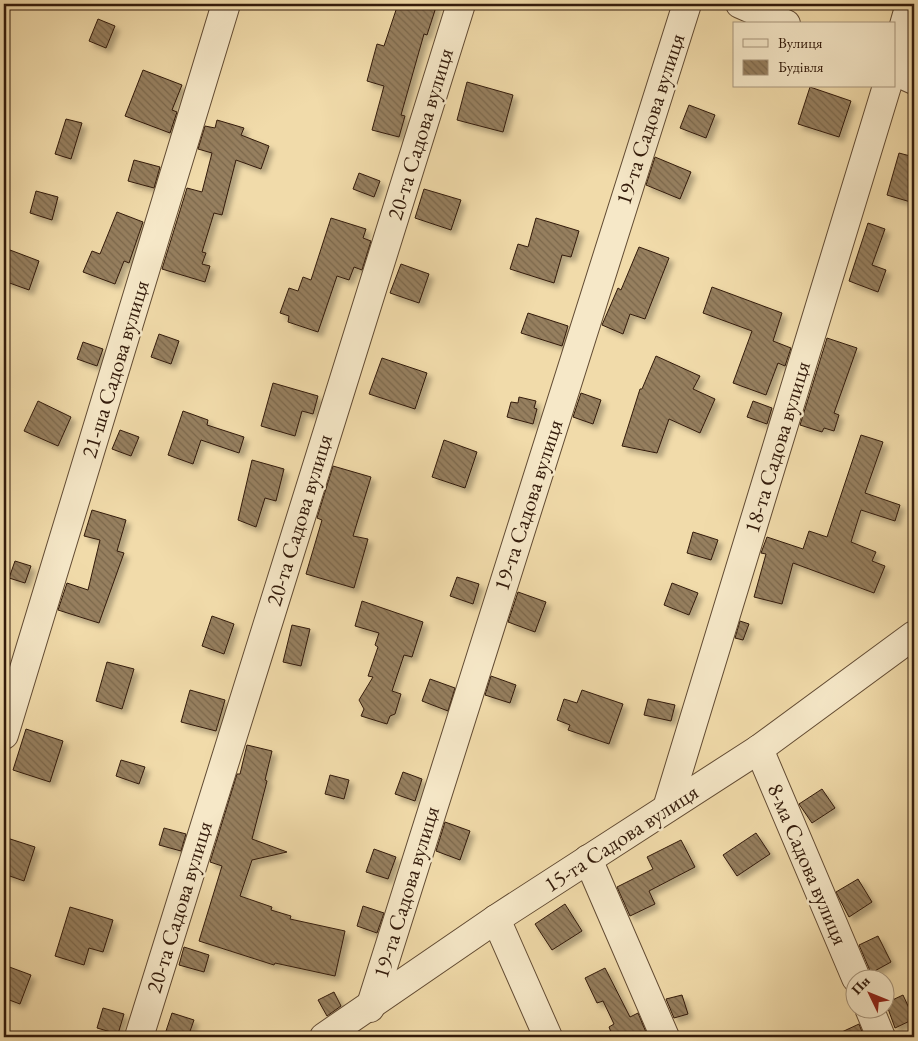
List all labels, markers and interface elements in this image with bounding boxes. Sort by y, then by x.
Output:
legend [733,22,896,88]
street label: 19-та Садова вулиця [609,29,691,208]
text: Вулиця [778,33,823,52]
street label: 20-та Садова вулиця [380,44,460,224]
text: Будівля [778,57,824,76]
street label: 21-ша Садова вулиця [74,276,156,462]
street label: 18-та Садова вулиця [737,357,817,537]
street label: 19-та Садова вулиця [487,415,569,594]
street label: 20-та Садова вулиця [259,430,339,610]
street label: 15-та Садова вулиця [538,777,704,899]
street label: 8-ма Садова вулиця [761,779,855,949]
street label: 19-та Садова вулиця [366,802,446,982]
street label: 20-та Садова вулиця [139,817,219,997]
north arrow [846,968,896,1018]
text: Пн [847,972,874,998]

